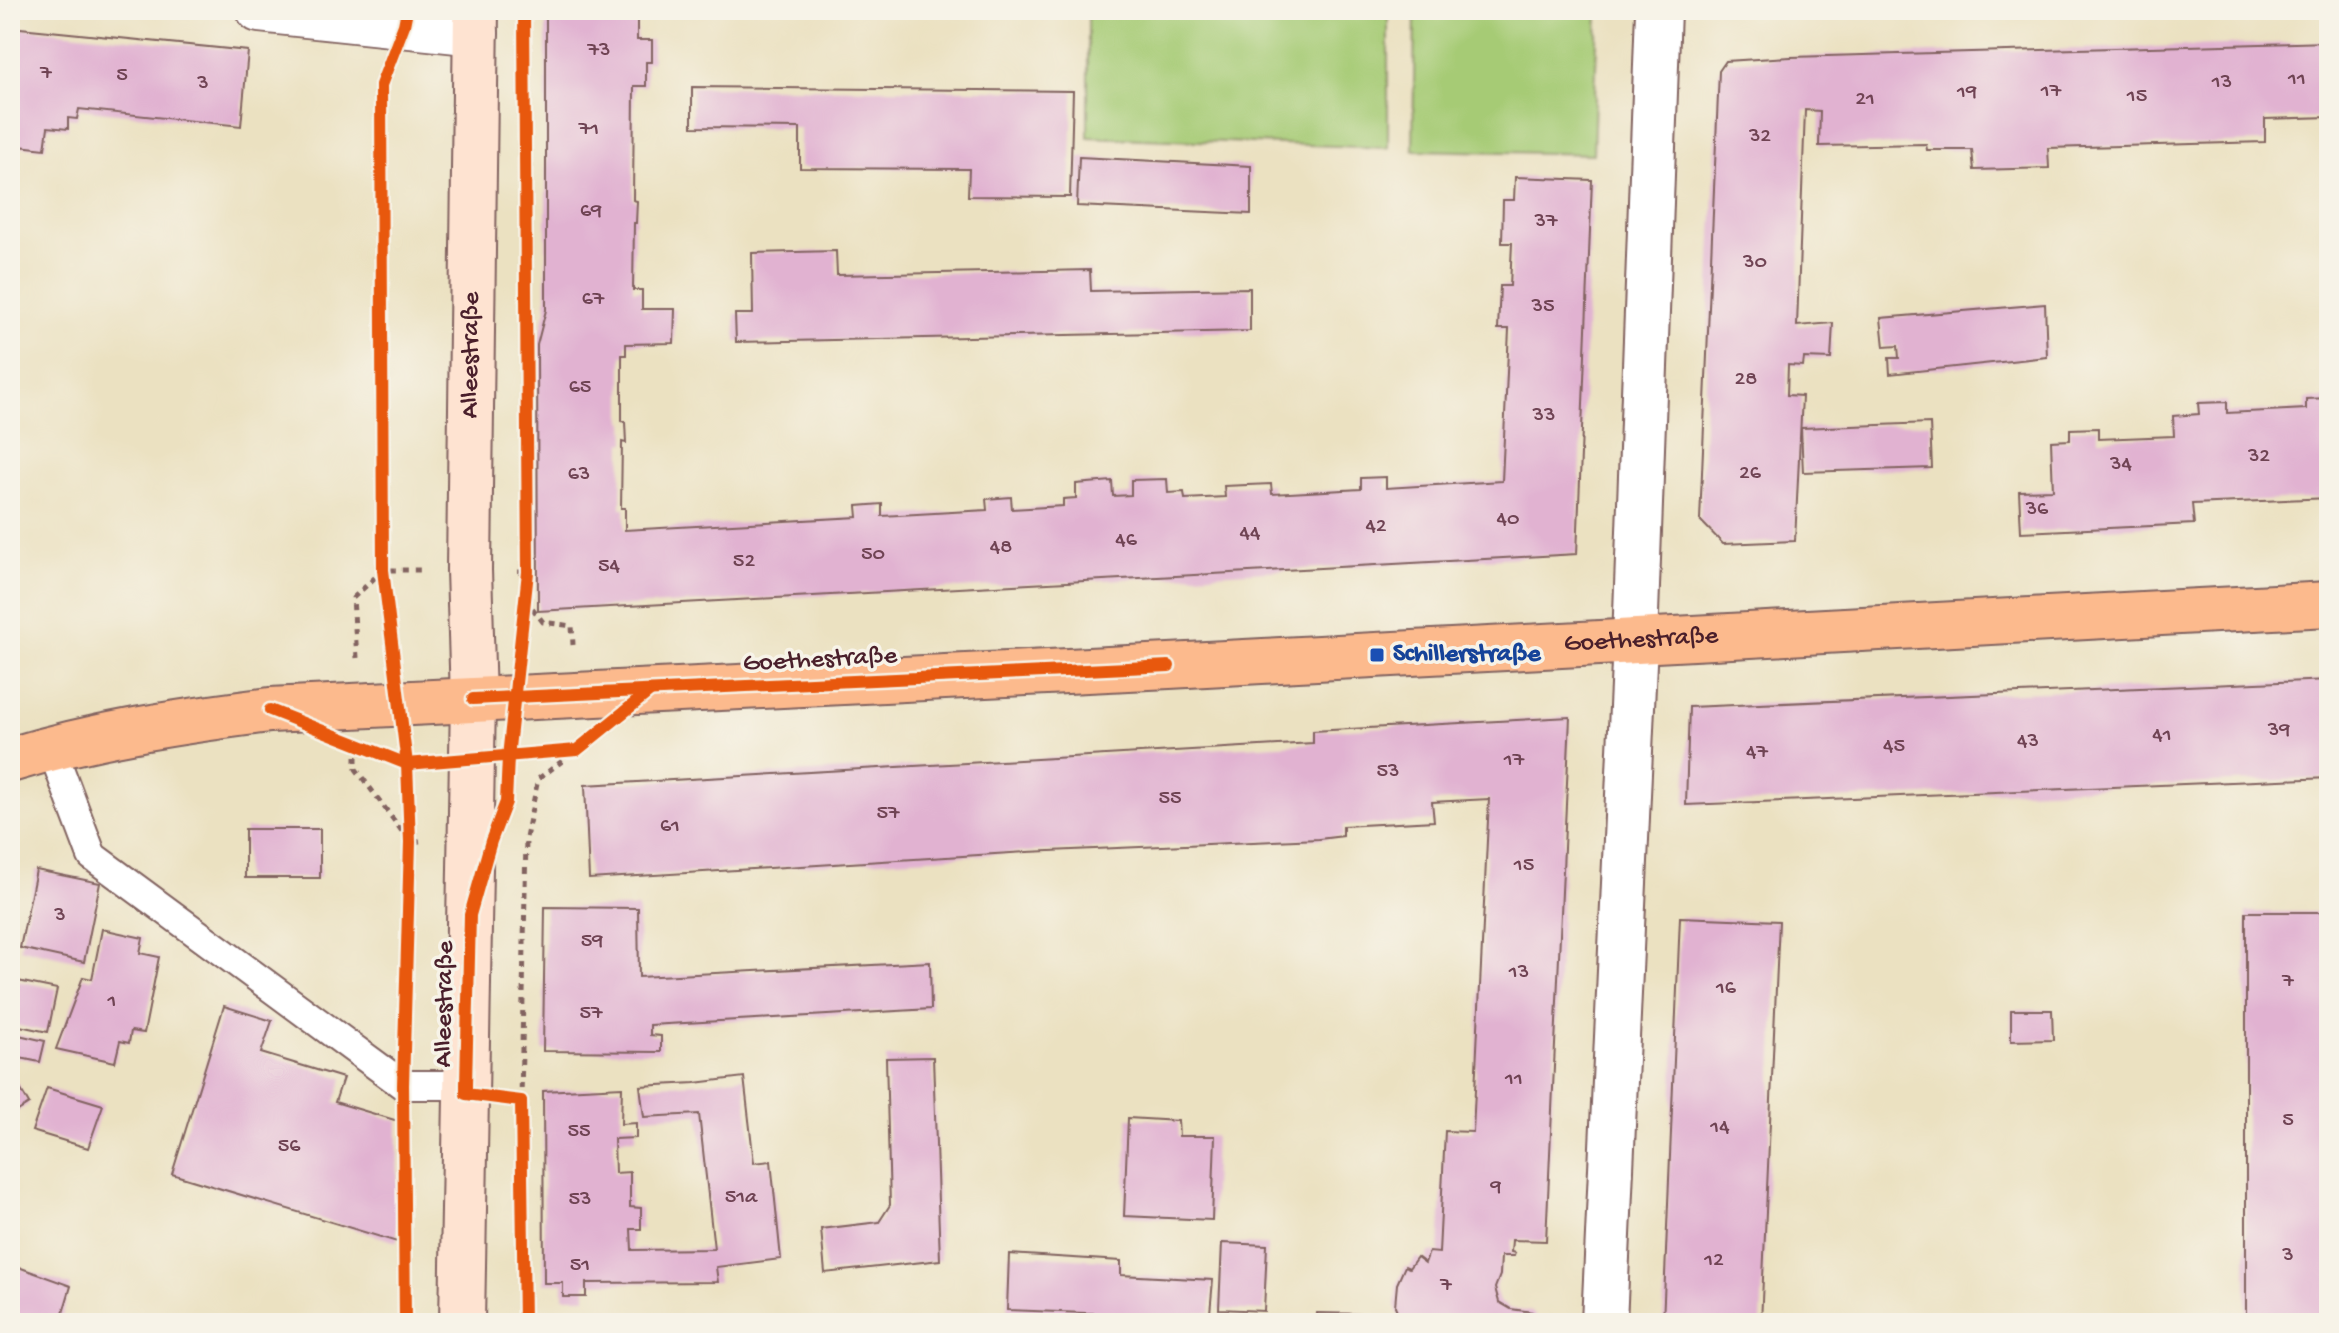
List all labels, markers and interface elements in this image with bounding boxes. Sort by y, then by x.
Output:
house number: 73 [587,38,610,64]
house number: 7 [39,61,52,87]
house number: 5 [116,63,128,89]
house number: 11 [2287,67,2306,93]
house number: 13 [2211,70,2232,96]
house number: 3 [196,71,209,97]
house number: 17 [2040,79,2062,105]
house number: 19 [1956,80,1977,106]
house number: 15 [2126,84,2147,110]
house number: 21 [1855,87,1875,113]
house number: 71 [578,117,599,143]
house number: 32 [1748,124,1771,150]
house number: 69 [580,199,602,225]
house number: 37 [1534,209,1558,235]
house number: 30 [1742,250,1767,276]
house number: 67 [582,287,605,313]
street label: Alleestraße [455,291,488,419]
house number: 35 [1531,294,1555,320]
house number: 28 [1735,367,1757,393]
house number: 65 [569,375,591,401]
house number: 33 [1532,403,1555,429]
house number: 32 [2247,444,2270,470]
house number: 34 [2109,452,2133,478]
house number: 26 [1739,461,1762,487]
house number: 63 [568,462,590,488]
house number: 36 [2025,497,2049,523]
house number: 40 [1497,507,1519,533]
house number: 42 [1365,514,1387,540]
house number: 44 [1240,521,1261,547]
house number: 46 [1115,528,1138,554]
house number: 48 [990,535,1012,561]
house number: 50 [861,542,885,568]
house number: 52 [733,549,755,575]
house number: 54 [598,554,621,580]
street label: Goethestraße [1563,621,1720,660]
place label: Schillerstraße [1393,640,1542,671]
street label: Goethestraße [742,641,898,681]
marker: Schillerstraße [1368,646,1386,664]
house number: 39 [2267,718,2290,744]
house number: 41 [2152,723,2172,749]
house number: 43 [2017,729,2039,755]
house number: 45 [1883,734,1905,760]
house number: 47 [1746,740,1768,766]
house number: 17 [1503,748,1525,774]
house number: 53 [1377,759,1400,785]
house number: 55 [1158,786,1182,812]
house number: 57 [876,801,900,827]
house number: 61 [660,814,680,840]
house number: 15 [1513,853,1534,879]
house number: 3 [53,903,66,929]
house number: 59 [581,929,603,955]
street label: Alleestraße [429,940,463,1068]
house number: 13 [1508,960,1529,986]
house number: 7 [2281,969,2294,995]
house number: 16 [1715,976,1737,1002]
house number: 1 [107,989,116,1015]
house number: 57 [579,1001,603,1027]
house number: 11 [1504,1067,1523,1093]
house number: 5 [2282,1108,2294,1134]
house number: 14 [1709,1115,1730,1141]
house number: 55 [567,1119,591,1145]
house number: 56 [278,1134,301,1160]
house number: 9 [1489,1175,1502,1201]
house number: 51a [725,1185,758,1211]
house number: 53 [569,1187,592,1213]
house number: 3 [2281,1243,2294,1269]
house number: 12 [1703,1248,1724,1274]
house number: 51 [570,1253,590,1279]
house number: 7 [1439,1273,1452,1299]

